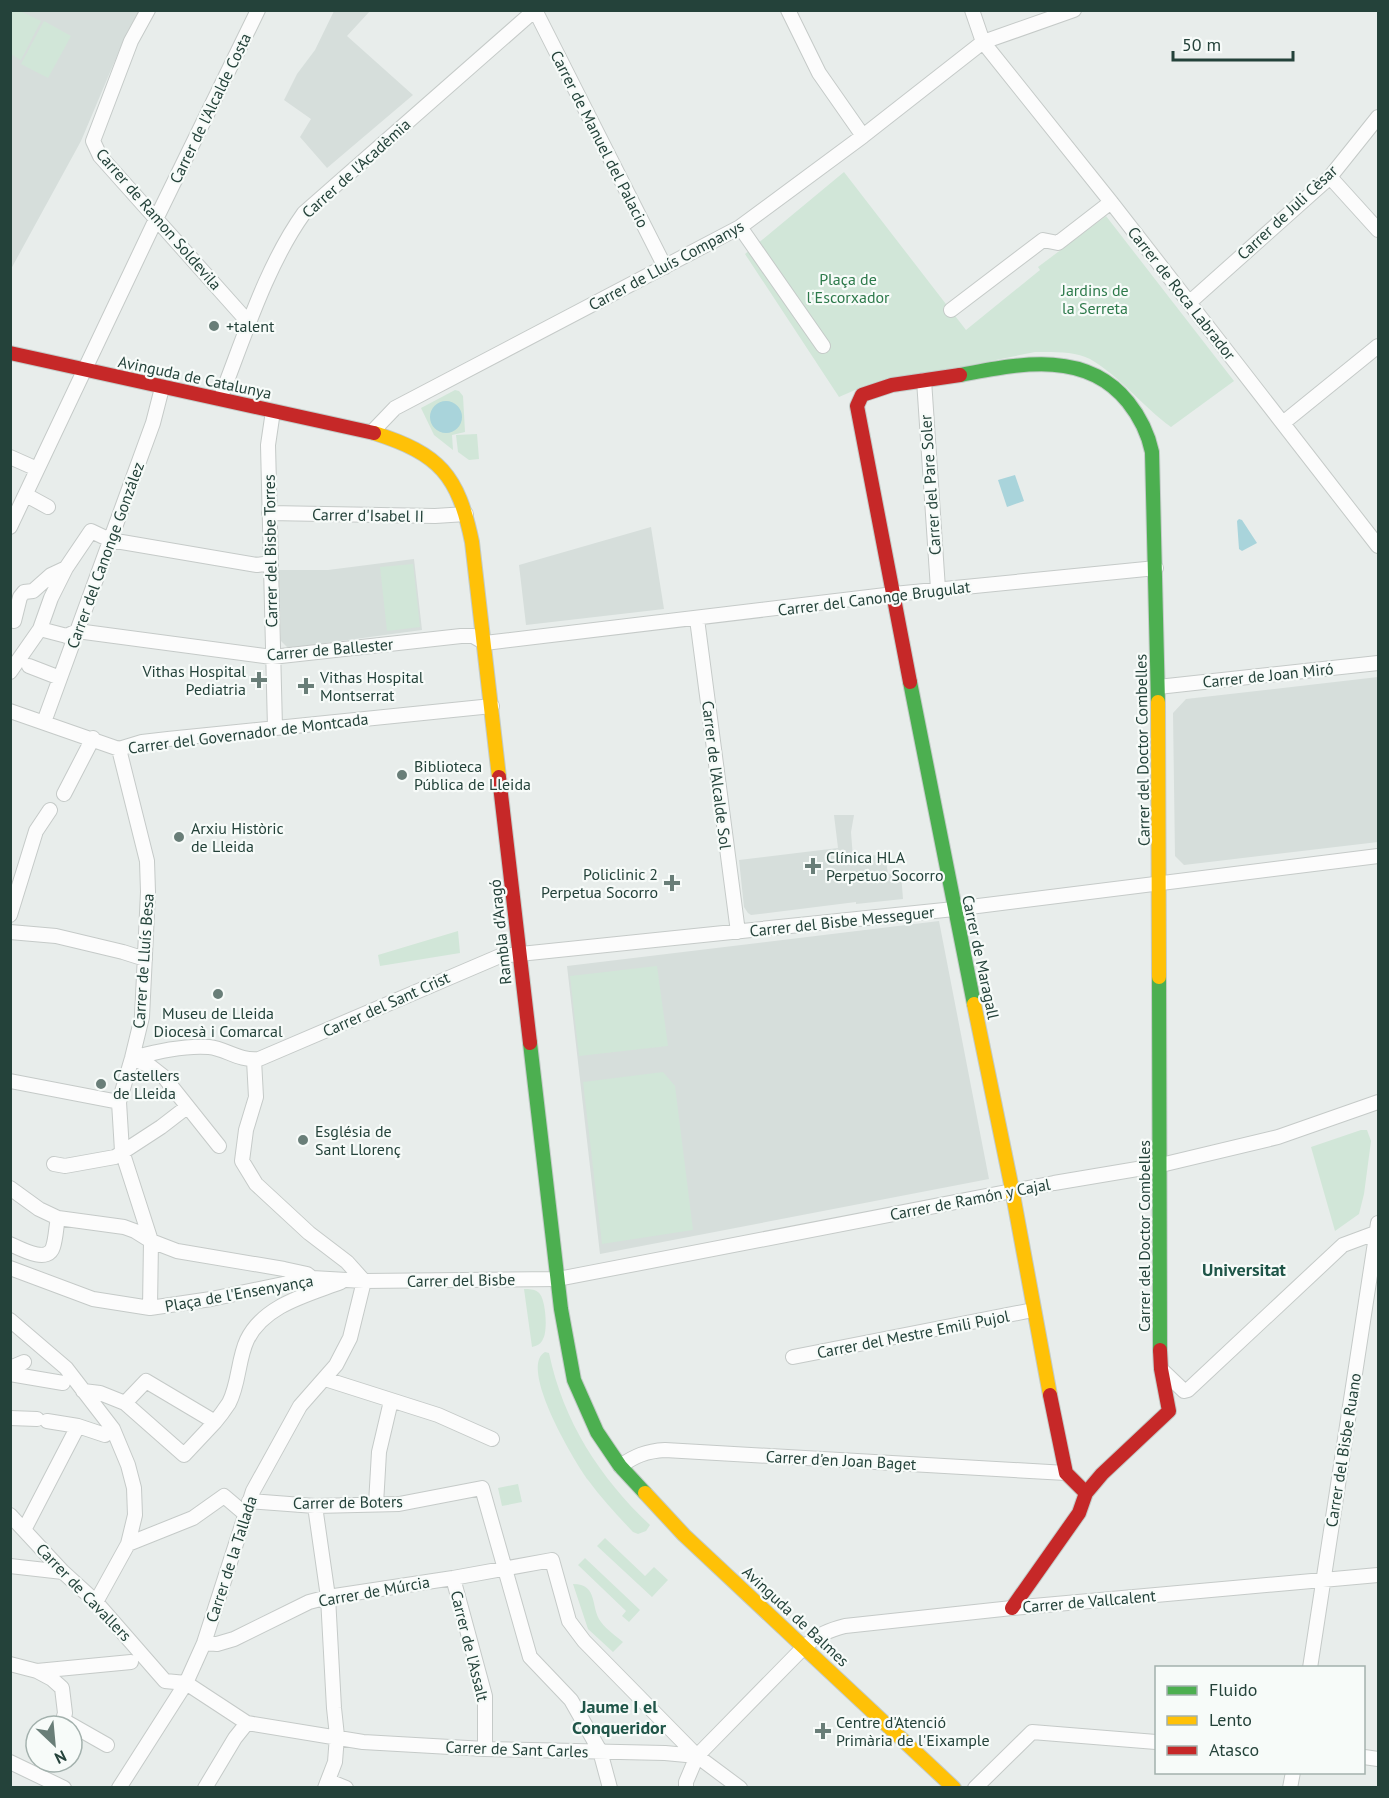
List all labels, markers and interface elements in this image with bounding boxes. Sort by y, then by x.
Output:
scale bar [1173,24,1293,62]
street label: Carrer de l'Alcalde Costa [165,30,255,186]
text: 50 m [1182,33,1221,56]
street label: Carrer de Manuel del Palacio [547,47,653,231]
street label: Carrer de l'Acadèmia [298,114,414,222]
street label: Carrer de Ramon Soldevila [92,144,226,294]
street label: Carrer de Juli Cèsar [1233,160,1342,264]
street label: Carrer de Lluís Companys [585,215,747,314]
street label: Carrer de Roca Labrador [1124,222,1241,364]
park label: Plaça de l'Escorxador [806,269,890,307]
park label: Jardins de la Serreta [1060,280,1129,318]
place label: +talent [226,316,275,336]
marker: +talent [207,319,221,333]
street label: Avinguda de Catalunya [117,351,273,403]
street label: Carrer del Pare Soler [915,414,945,556]
street label: Carrer del Canonge González [62,459,148,651]
street label: Carrer del Bisbe Torres [259,474,281,628]
street label: Carrer d'Isabel II [312,504,424,526]
street label: Carrer del Canonge Brugulat [777,576,972,620]
street label: Carrer de Ballester [266,633,395,664]
street label: Carrer del Doctor Combelles [1130,654,1154,846]
street label: Carrer de Joan Miró [1201,658,1335,692]
place label: Vithas Hospital Pediatria [141,661,246,699]
place label: Vithas Hospital Montserrat [319,667,424,705]
marker: Vithas Hospital Pediatria [250,671,268,689]
marker: Vithas Hospital Montserrat [297,677,315,695]
street label: Carrer de l'Alcalde Sol [698,700,736,851]
street label: Carrer del Governador de Montcada [127,708,369,758]
place label: Biblioteca Pública de Lleida [414,756,531,794]
marker: Biblioteca Pública de Lleida [395,768,409,782]
place label: Arxiu Històric de Lleida [191,818,284,856]
marker: Arxiu Històric de Lleida [172,830,186,844]
place label: Clínica HLA Perpetuo Socorro [826,847,944,885]
marker: Clínica HLA Perpetuo Socorro [804,857,822,875]
place label: Policlinic 2 Perpetua Socorro [541,864,658,902]
marker: Policlinic 2 Perpetua Socorro [663,874,681,892]
street label: Rambla d'Aragó [485,878,515,986]
street label: Carrer de Lluís Besa [128,893,158,1029]
street label: Carrer de Maragall [958,893,1004,1021]
street label: Carrer del Bisbe Messeguer [749,901,936,941]
street label: Carrer del Sant Crist [319,967,453,1041]
marker: Museu de Lleida Diocesà i Comarcal [211,987,225,1001]
place label: Museu de Lleida Diocesà i Comarcal [153,1003,283,1041]
place label: Castellers de Lleida [113,1065,180,1103]
marker: Castellers de Lleida [94,1077,108,1091]
place label: Església de Sant Llorenç [315,1121,401,1159]
marker: Església de Sant Llorenç [296,1133,310,1147]
street label: Carrer del Doctor Combelles [1134,1140,1154,1332]
street label: Carrer de Ramón y Cajal [888,1174,1052,1224]
district label: Universitat [1202,1258,1287,1281]
street label: Carrer del Bisbe [407,1269,515,1291]
street label: Plaça de l'Ensenyança [163,1270,315,1316]
street label: Carrer del Mestre Emili Pujol [815,1305,1011,1362]
street label: Carrer del Bisbe Ruano [1321,1371,1365,1529]
street label: Carrer d'en Joan Baget [765,1446,917,1474]
street label: Carrer de Boters [293,1491,403,1513]
street label: Carrer de la Tallada [201,1493,261,1625]
street label: Carrer de Cavallers [32,1539,136,1645]
street label: Avinguda de Balmes [739,1561,854,1671]
street label: Carrer de Múrcia [317,1571,431,1611]
street label: Carrer de Vallcalent [1022,1585,1157,1617]
street label: Carrer de l'Assalt [447,1588,494,1704]
legend [1155,1666,1365,1774]
text: Fluido [1209,1678,1257,1701]
district label: Jaume I el Conqueridor [572,1695,667,1739]
text: Lento [1209,1708,1252,1731]
place label: Centre d'Atenció Primària de l'Eixample [836,1712,990,1750]
north arrow [24,1714,84,1774]
marker: Centre d'Atenció Primària de l'Eixample [814,1722,832,1740]
street label: Carrer de Sant Carles [445,1737,589,1762]
text: Atasco [1209,1738,1259,1761]
text: N [51,1746,70,1769]

